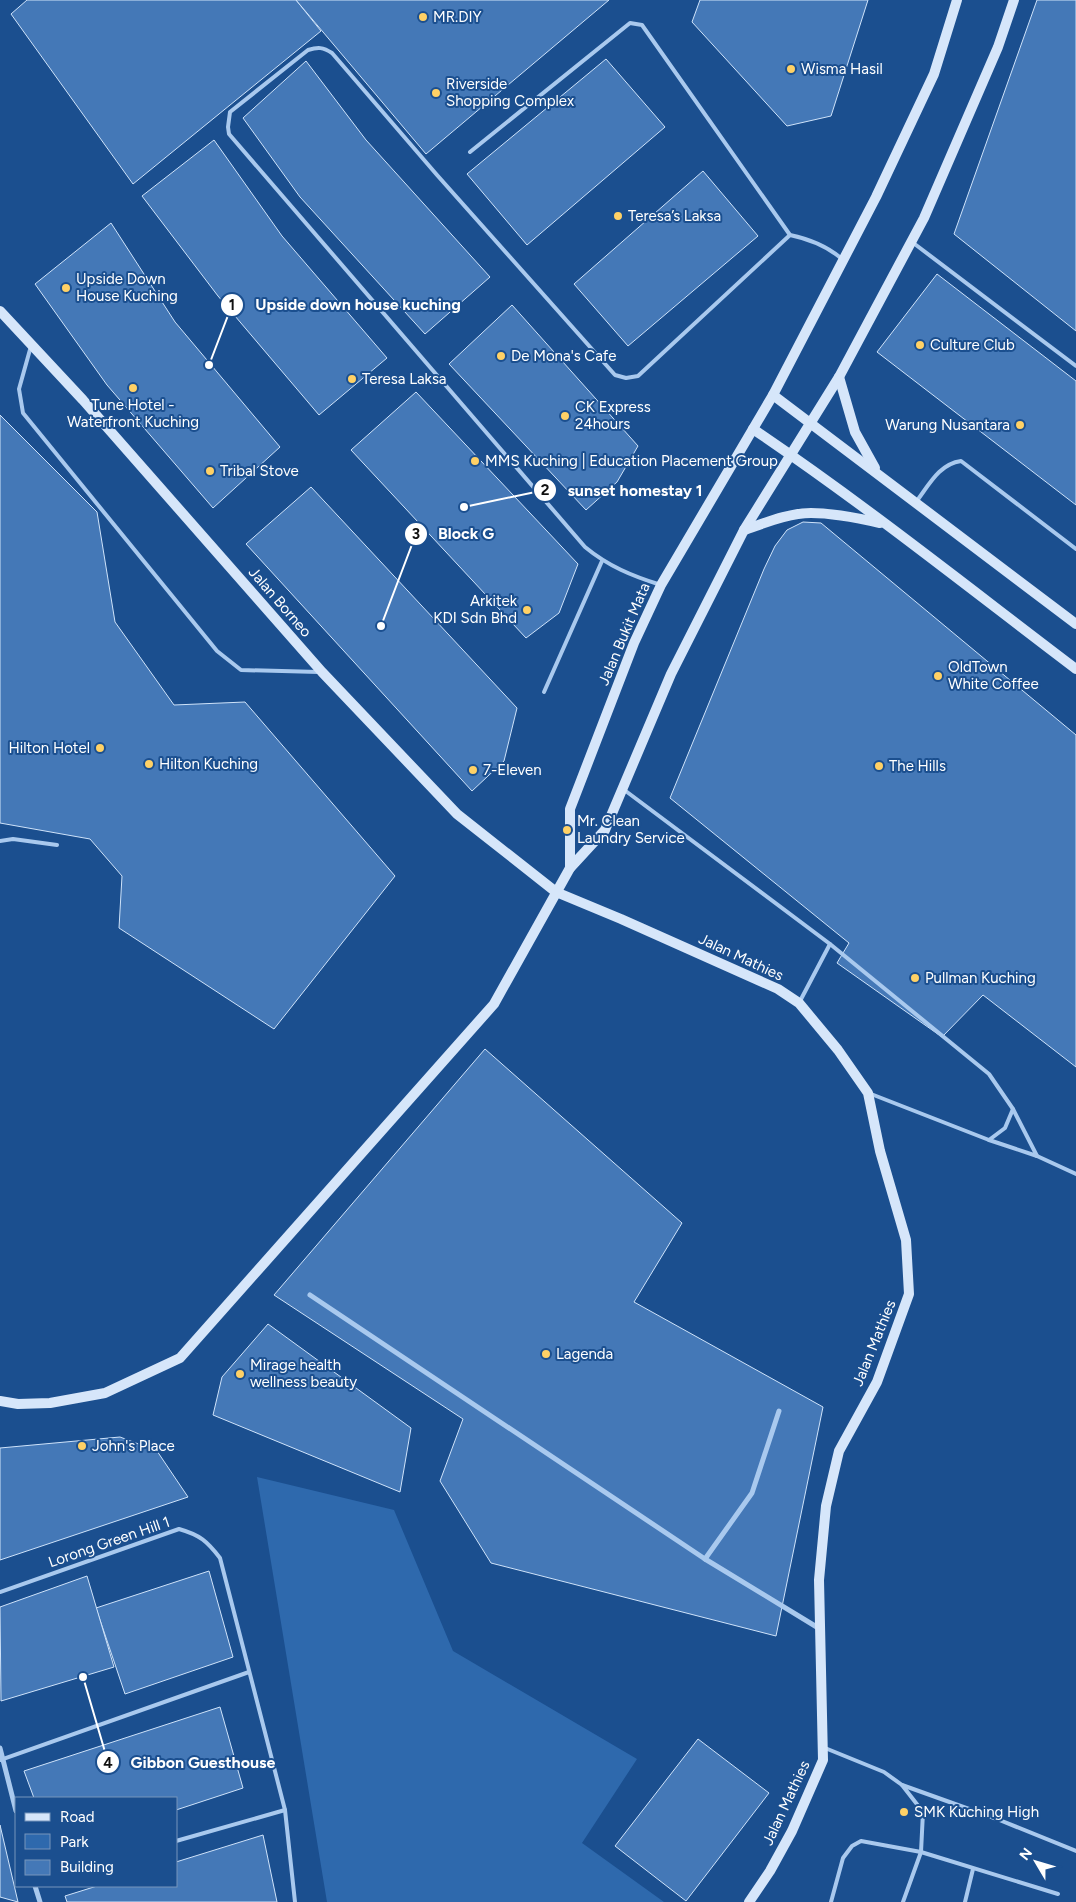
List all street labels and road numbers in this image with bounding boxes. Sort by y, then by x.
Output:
street label: Jalan Borneo [245,563,315,641]
street label: Jalan Bukit Mata [594,580,654,688]
street label: Jalan Mathies [696,930,786,984]
street label: Jalan Mathies [849,1297,899,1389]
street label: Lorong Green Hill 1 [46,1513,172,1571]
street label: Jalan Mathies [759,1758,813,1848]

